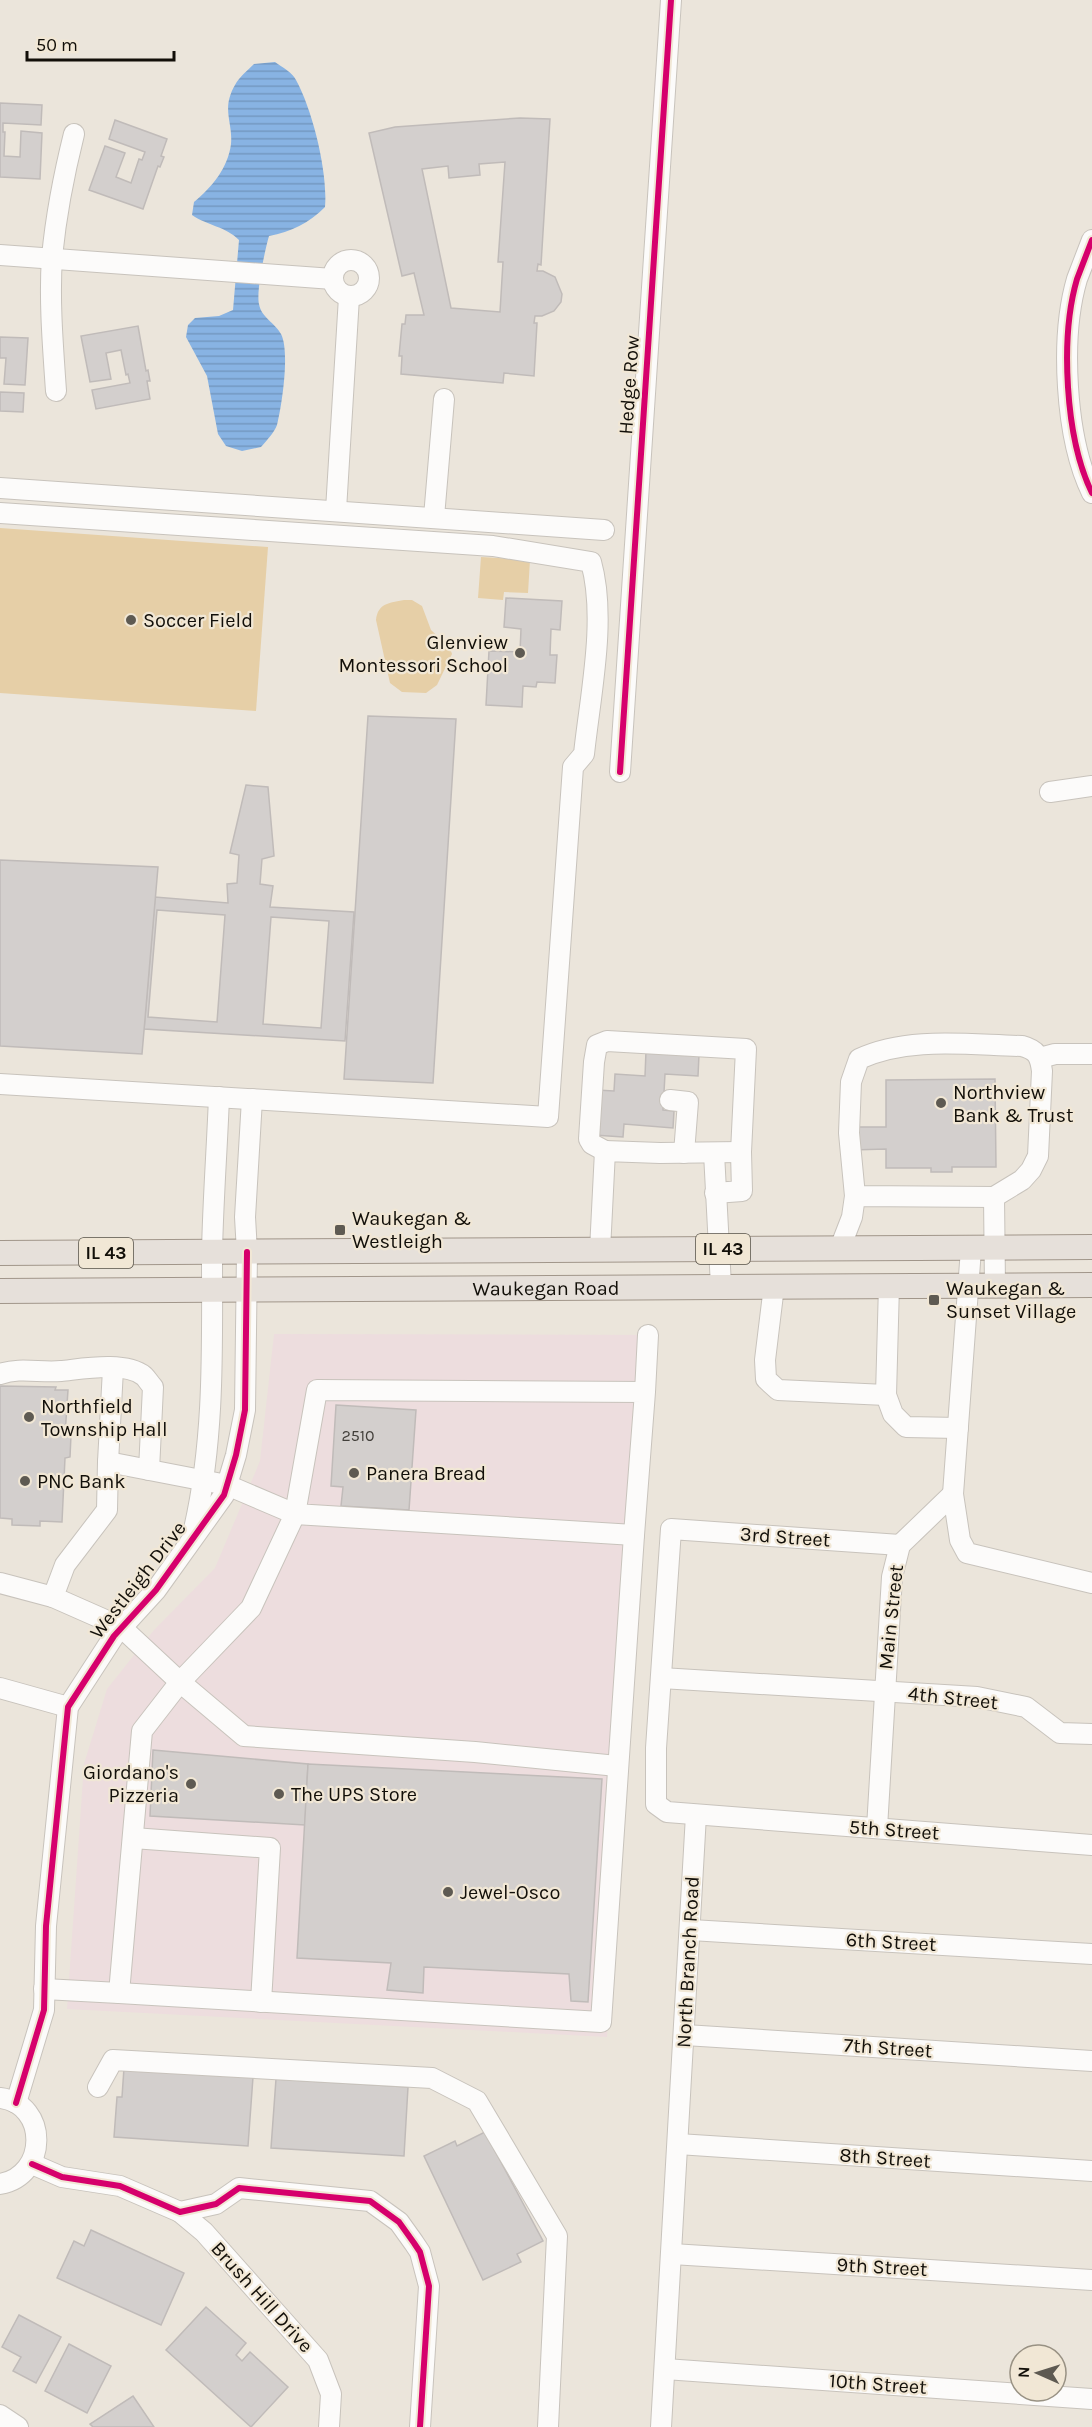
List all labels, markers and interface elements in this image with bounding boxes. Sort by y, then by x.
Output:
scale bar [27,24,174,62]
text: 50 m [36,34,78,56]
street label: Hedge Row [614,334,644,435]
place label: Soccer Field [143,609,253,632]
marker: Soccer Field [124,613,138,627]
place label: Glenview Montessori School [338,631,509,677]
marker: Glenview Montessori School [513,646,527,660]
place label: Northview Bank & Trust [953,1081,1074,1127]
marker: Northview Bank & Trust [934,1096,948,1110]
place label: Waukegan & Westleigh [352,1207,471,1253]
marker: Waukegan & Westleigh [333,1223,347,1237]
road number: IL 43 [696,1234,750,1264]
road number: IL 43 [79,1238,133,1268]
street label: Waukegan Road [472,1276,620,1300]
place label: Waukegan & Sunset Village [946,1277,1076,1323]
marker: Waukegan & Sunset Village [927,1293,941,1307]
place label: Northfield Township Hall [41,1395,167,1441]
marker: Northfield Township Hall [22,1410,36,1424]
house number: 2510 [341,1426,375,1445]
place label: Panera Bread [366,1462,486,1485]
marker: Panera Bread [347,1466,361,1480]
place label: PNC Bank [37,1470,126,1493]
marker: PNC Bank [18,1474,32,1488]
street label: Westleigh Drive [85,1517,191,1643]
street label: 3rd Street [739,1522,831,1552]
street label: Main Street [874,1563,908,1671]
street label: 4th Street [907,1682,1000,1714]
place label: Giordano's Pizzeria [83,1761,179,1807]
marker: Giordano's Pizzeria [184,1777,198,1791]
place label: The UPS Store [291,1783,417,1806]
marker: The UPS Store [272,1787,286,1801]
street label: 5th Street [848,1815,940,1845]
street label: North Branch Road [672,1875,704,2049]
place label: Jewel-Osco [460,1881,560,1904]
marker: Jewel-Osco [441,1885,455,1899]
street label: 6th Street [845,1928,937,1956]
street label: 7th Street [843,2033,933,2063]
street label: 8th Street [839,2143,932,2173]
street label: Brush Hill Drive [206,2237,318,2357]
street label: 9th Street [836,2253,928,2281]
north arrow [1008,2343,1068,2403]
text: N [1014,2366,1033,2378]
street label: 10th Street [828,2369,928,2399]

